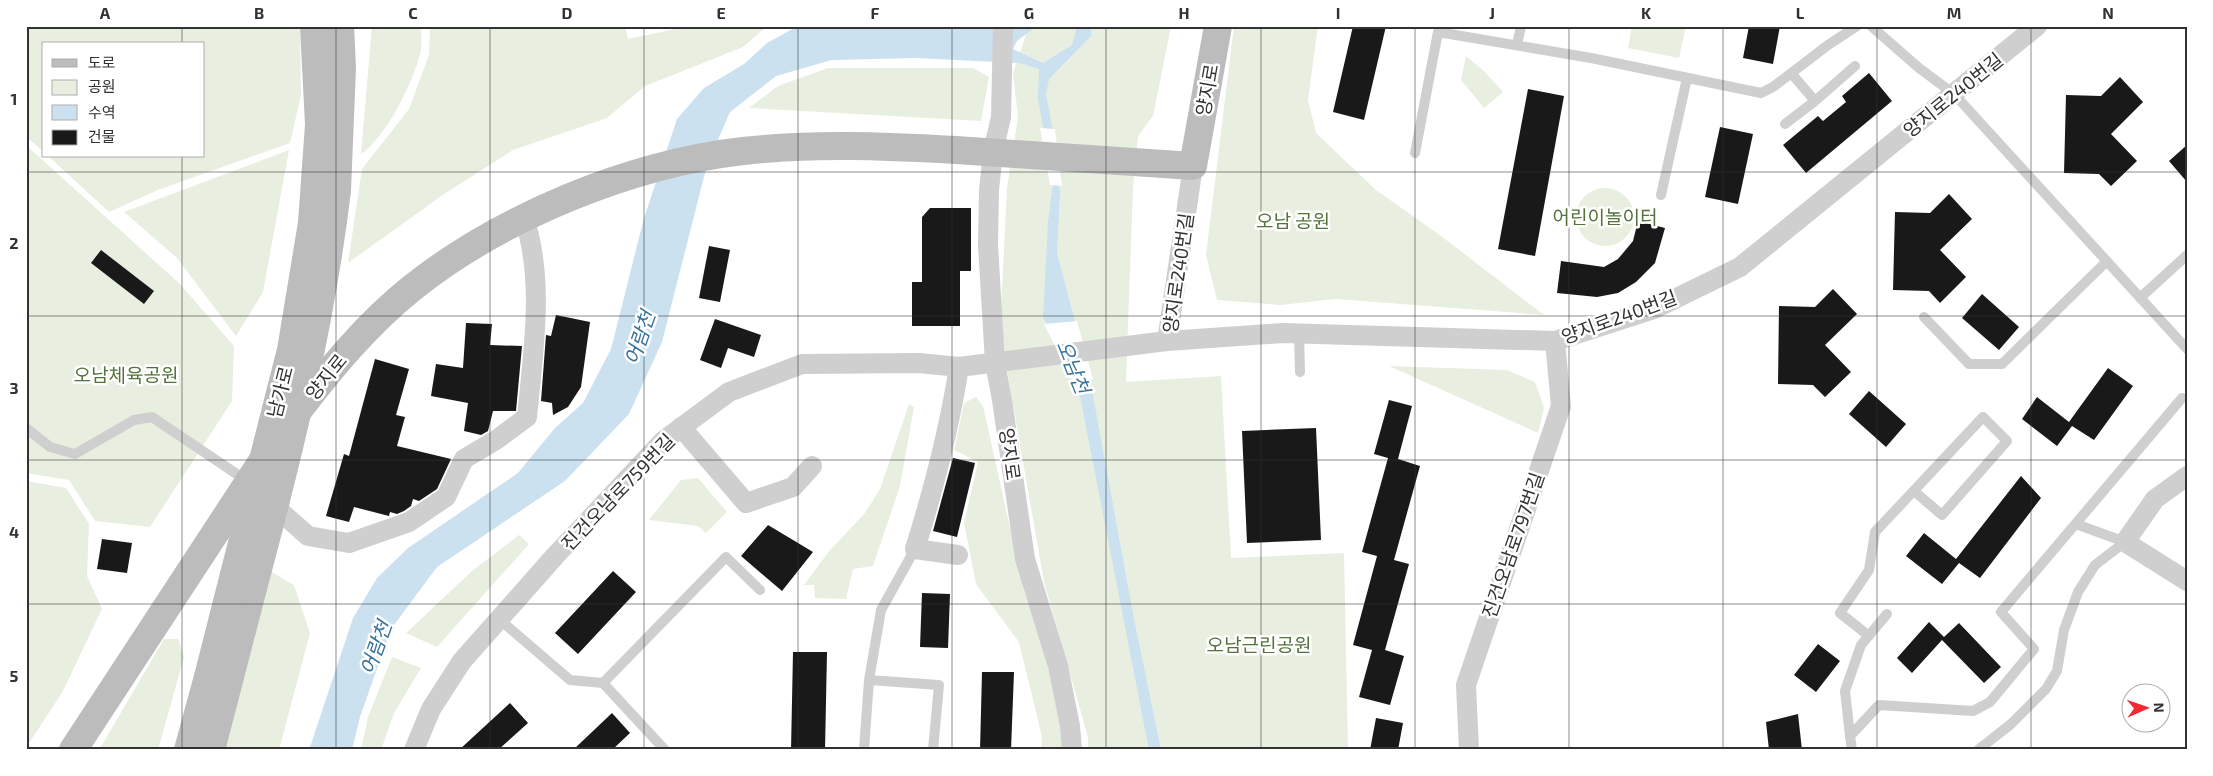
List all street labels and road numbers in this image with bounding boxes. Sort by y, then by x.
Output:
street label: 양지로240번길 [1898,48,2007,142]
street label: 양지로 [1191,62,1222,118]
street label: 양지로240번길 [1158,211,1197,335]
street label: 양지로240번길 [1558,285,1680,348]
street label: 양지로 [300,349,351,404]
street label: 남가로 [262,364,297,420]
street label: 양지로 [995,426,1026,482]
street label: 진건오남로759번길 [556,429,679,555]
street label: 진건오남로797번길 [1477,469,1548,621]

